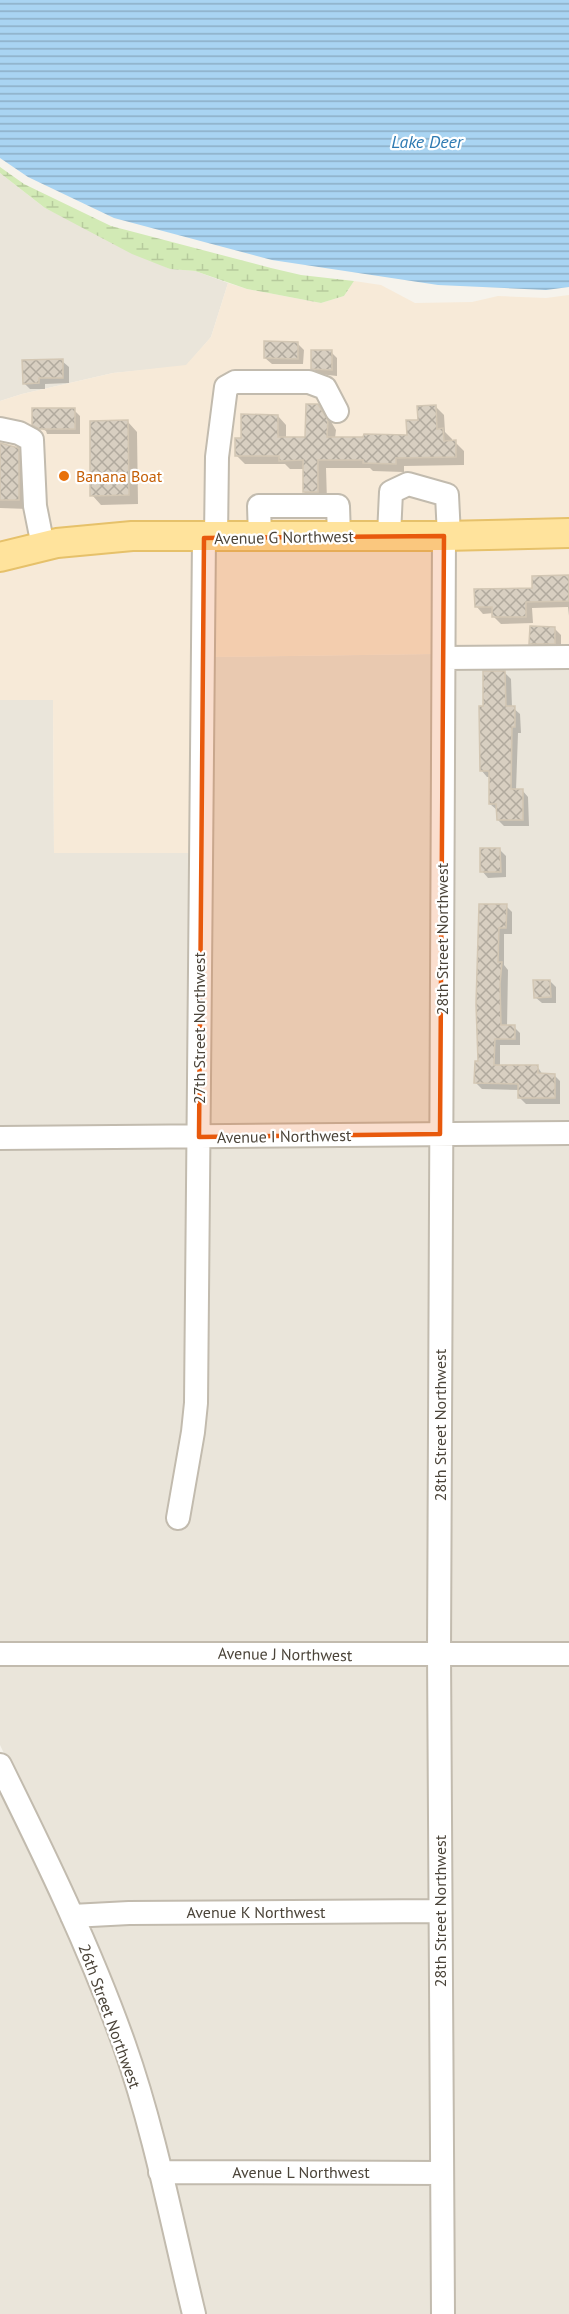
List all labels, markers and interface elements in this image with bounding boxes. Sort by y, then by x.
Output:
water label: Lake Deer [391,130,464,153]
place label: Banana Boat [76,466,163,486]
marker: Banana Boat [57,469,71,483]
street label: Avenue G Northwest [214,526,355,548]
street label: 28th Street Northwest [432,862,452,1015]
street label: 27th Street Northwest [189,951,209,1104]
street label: Avenue I Northwest [217,1125,352,1147]
street label: 28th Street Northwest [430,1348,450,1501]
street label: Avenue J Northwest [218,1643,353,1665]
street label: 28th Street Northwest [430,1834,450,1987]
street label: Avenue K Northwest [186,1902,326,1922]
street label: 26th Street Northwest [75,1941,146,2092]
street label: Avenue L Northwest [232,2162,370,2182]

